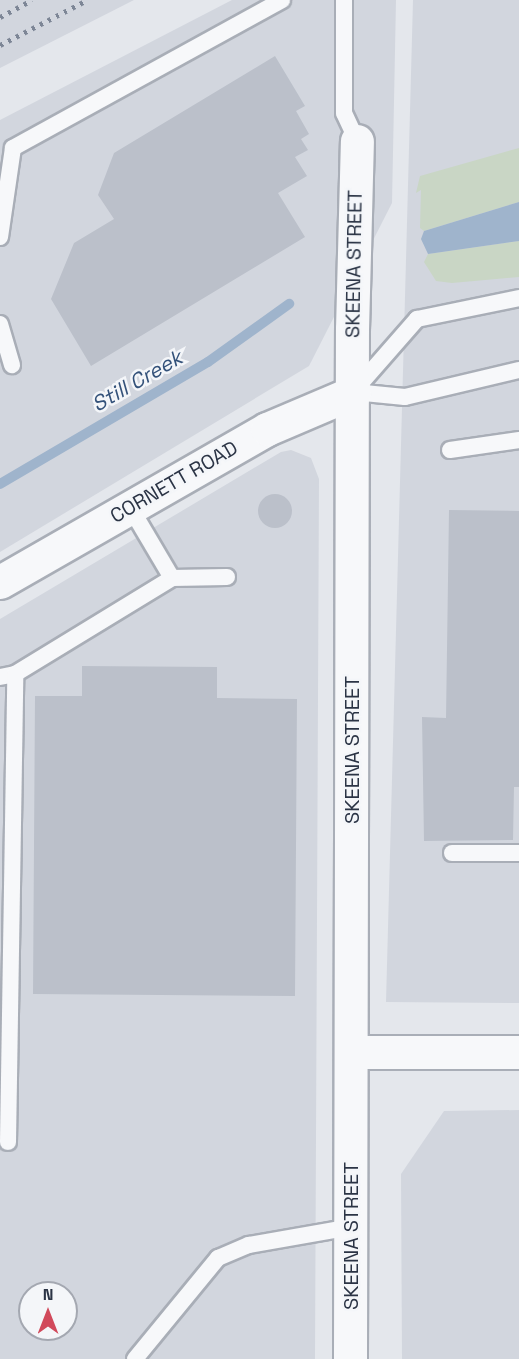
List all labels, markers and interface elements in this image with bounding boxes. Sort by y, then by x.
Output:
street label: SKEENA STREET [341,190,367,338]
water label: Still Creek [87,345,187,417]
street label: CORNETT ROAD [106,436,242,528]
street label: SKEENA STREET [340,676,364,824]
street label: SKEENA STREET [339,1162,363,1310]
north arrow [18,1281,78,1341]
text: N [43,1284,53,1305]

